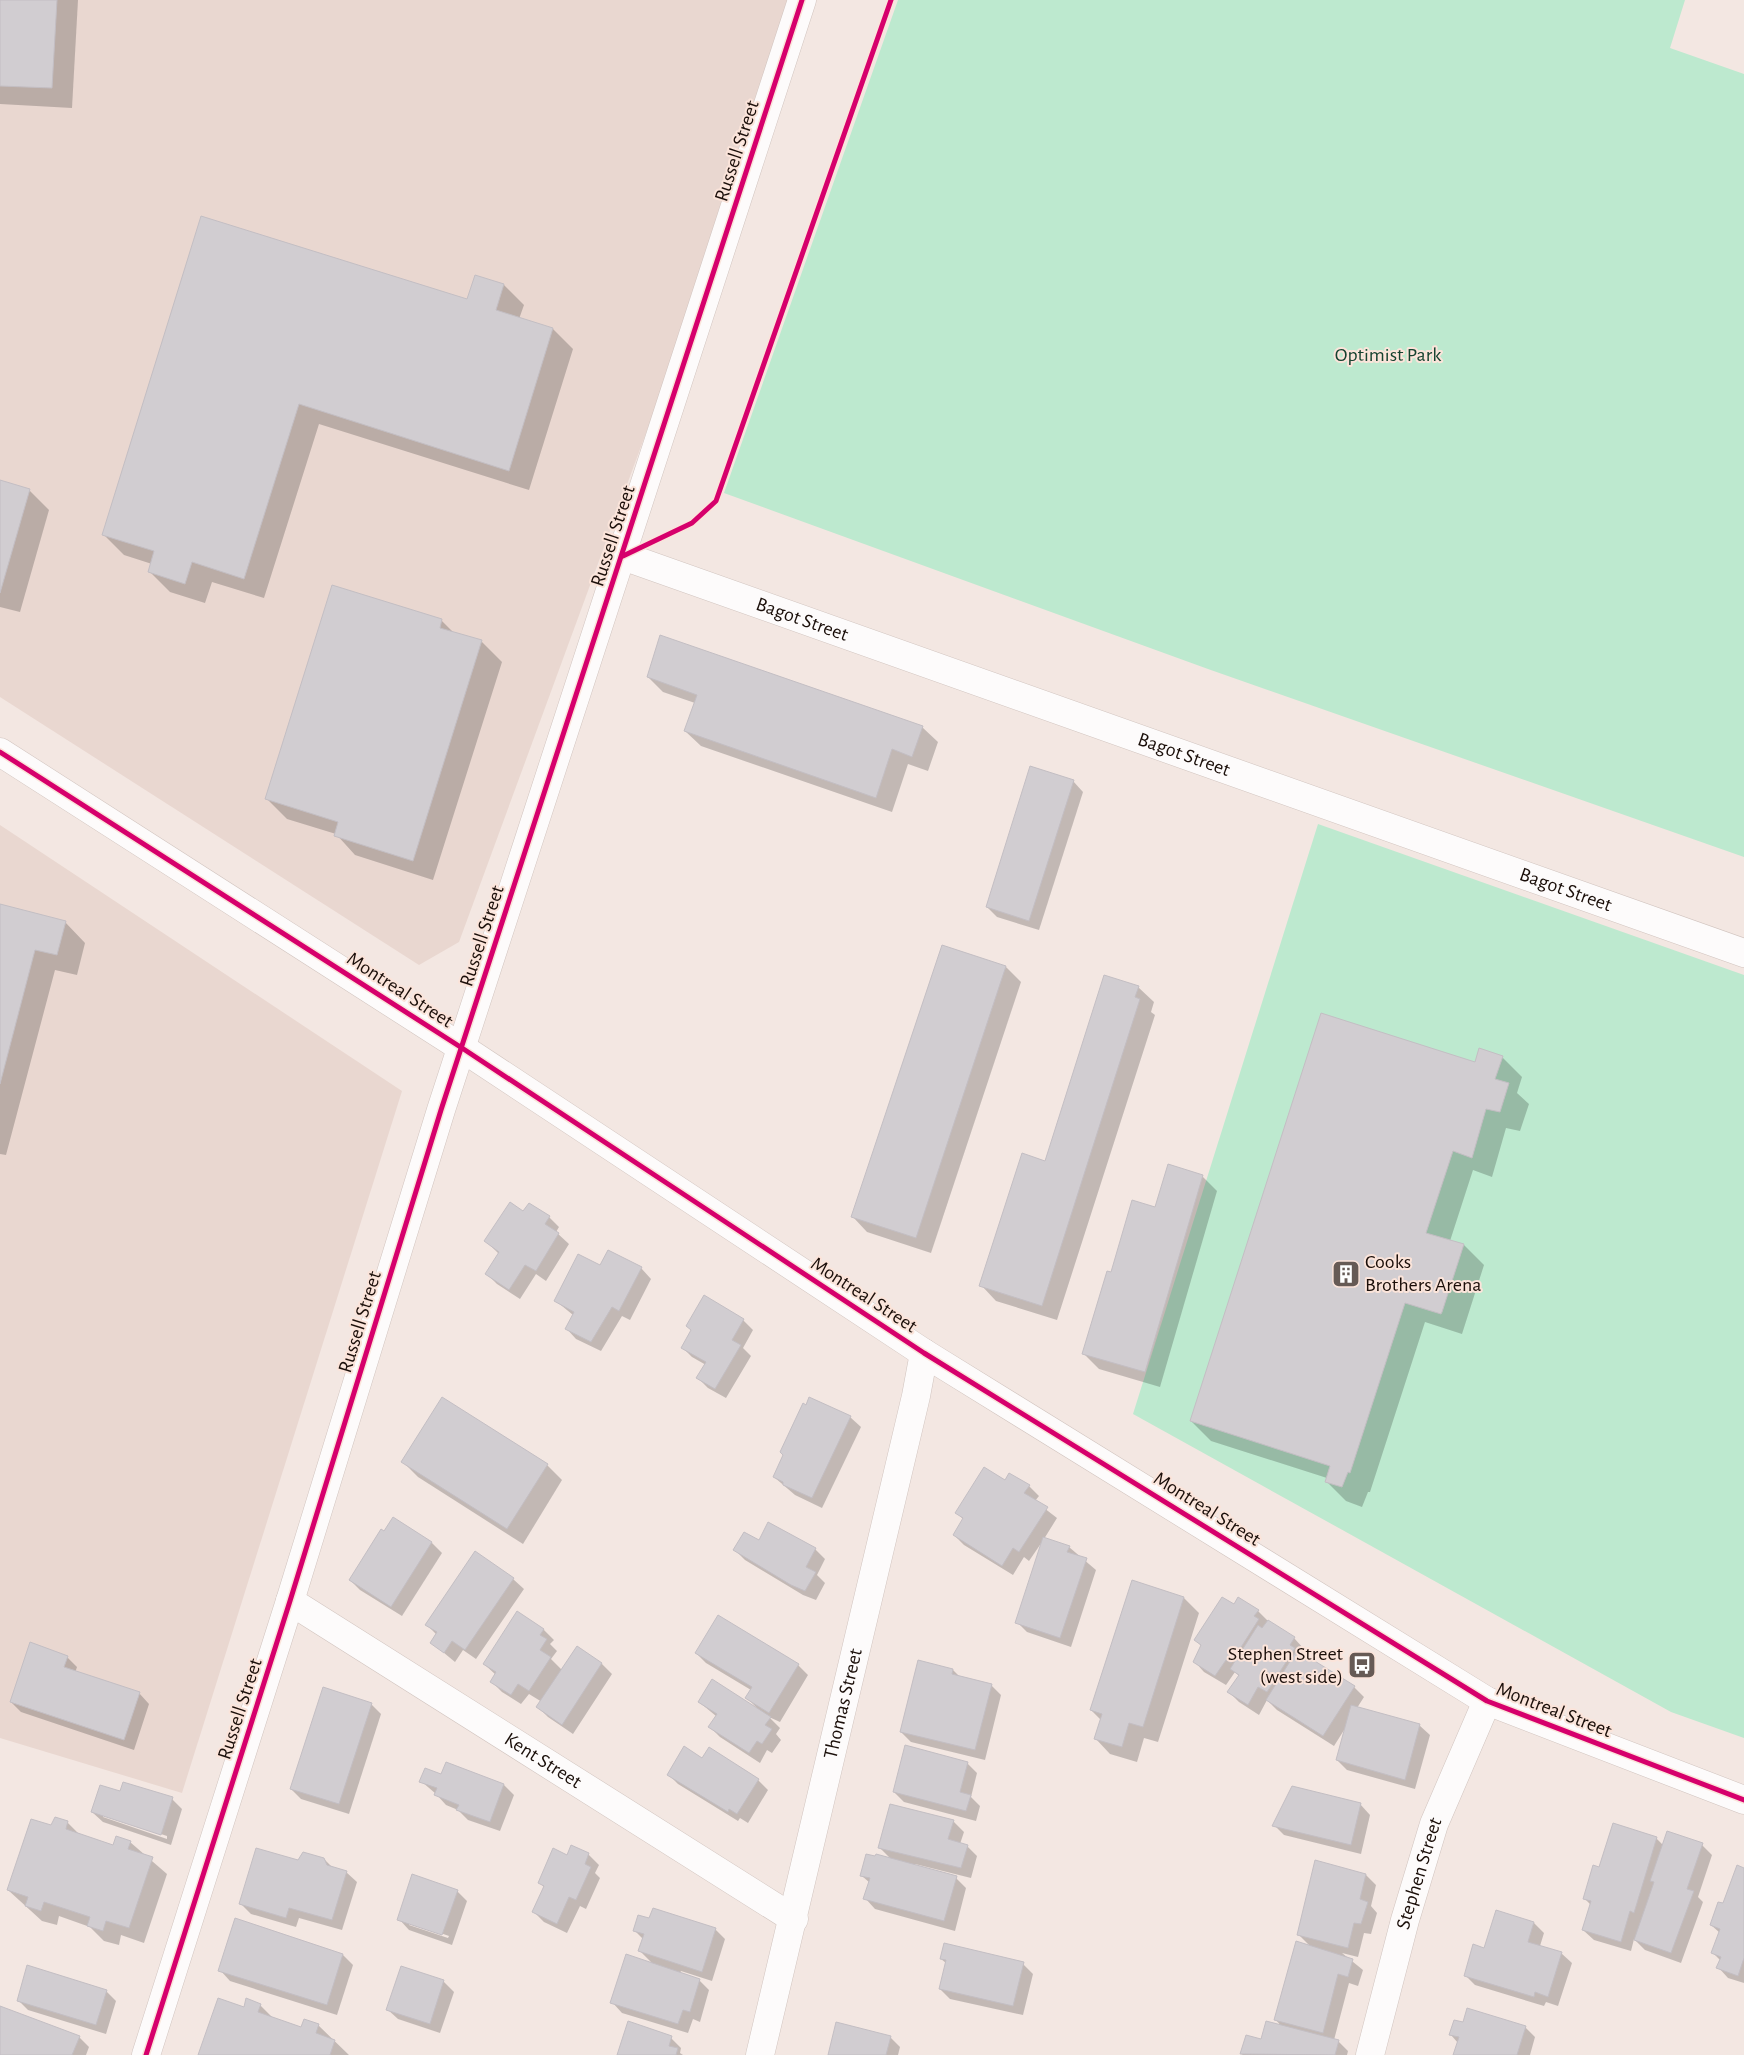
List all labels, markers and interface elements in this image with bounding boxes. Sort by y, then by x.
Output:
street label: Russell Street [711,97,763,204]
park label: Optimist Park [1335,345,1441,365]
street label: Russell Street [587,482,639,589]
street label: Bagot Street [753,594,851,645]
street label: Bagot Street [1135,729,1233,780]
street label: Bagot Street [1517,864,1615,916]
street label: Russell Street [456,882,508,989]
street label: Montreal Street [343,948,457,1032]
place label: Cooks Brothers Arena [1365,1252,1482,1295]
street label: Montreal Street [807,1253,921,1337]
building icon: Cooks Brothers Arena [1331,1259,1361,1289]
street label: Russell Street [335,1268,385,1375]
street label: Montreal Street [1150,1468,1265,1550]
place label: Stephen Street (west side) [1228,1644,1344,1687]
street label: Thomas Street [820,1646,866,1761]
bus stop icon: Stephen Street (west side) [1347,1650,1377,1680]
street label: Russell Street [214,1655,266,1762]
street label: Montreal Street [1494,1679,1615,1741]
street label: Kent Street [501,1729,585,1793]
street label: Stephen Street [1393,1814,1446,1931]

